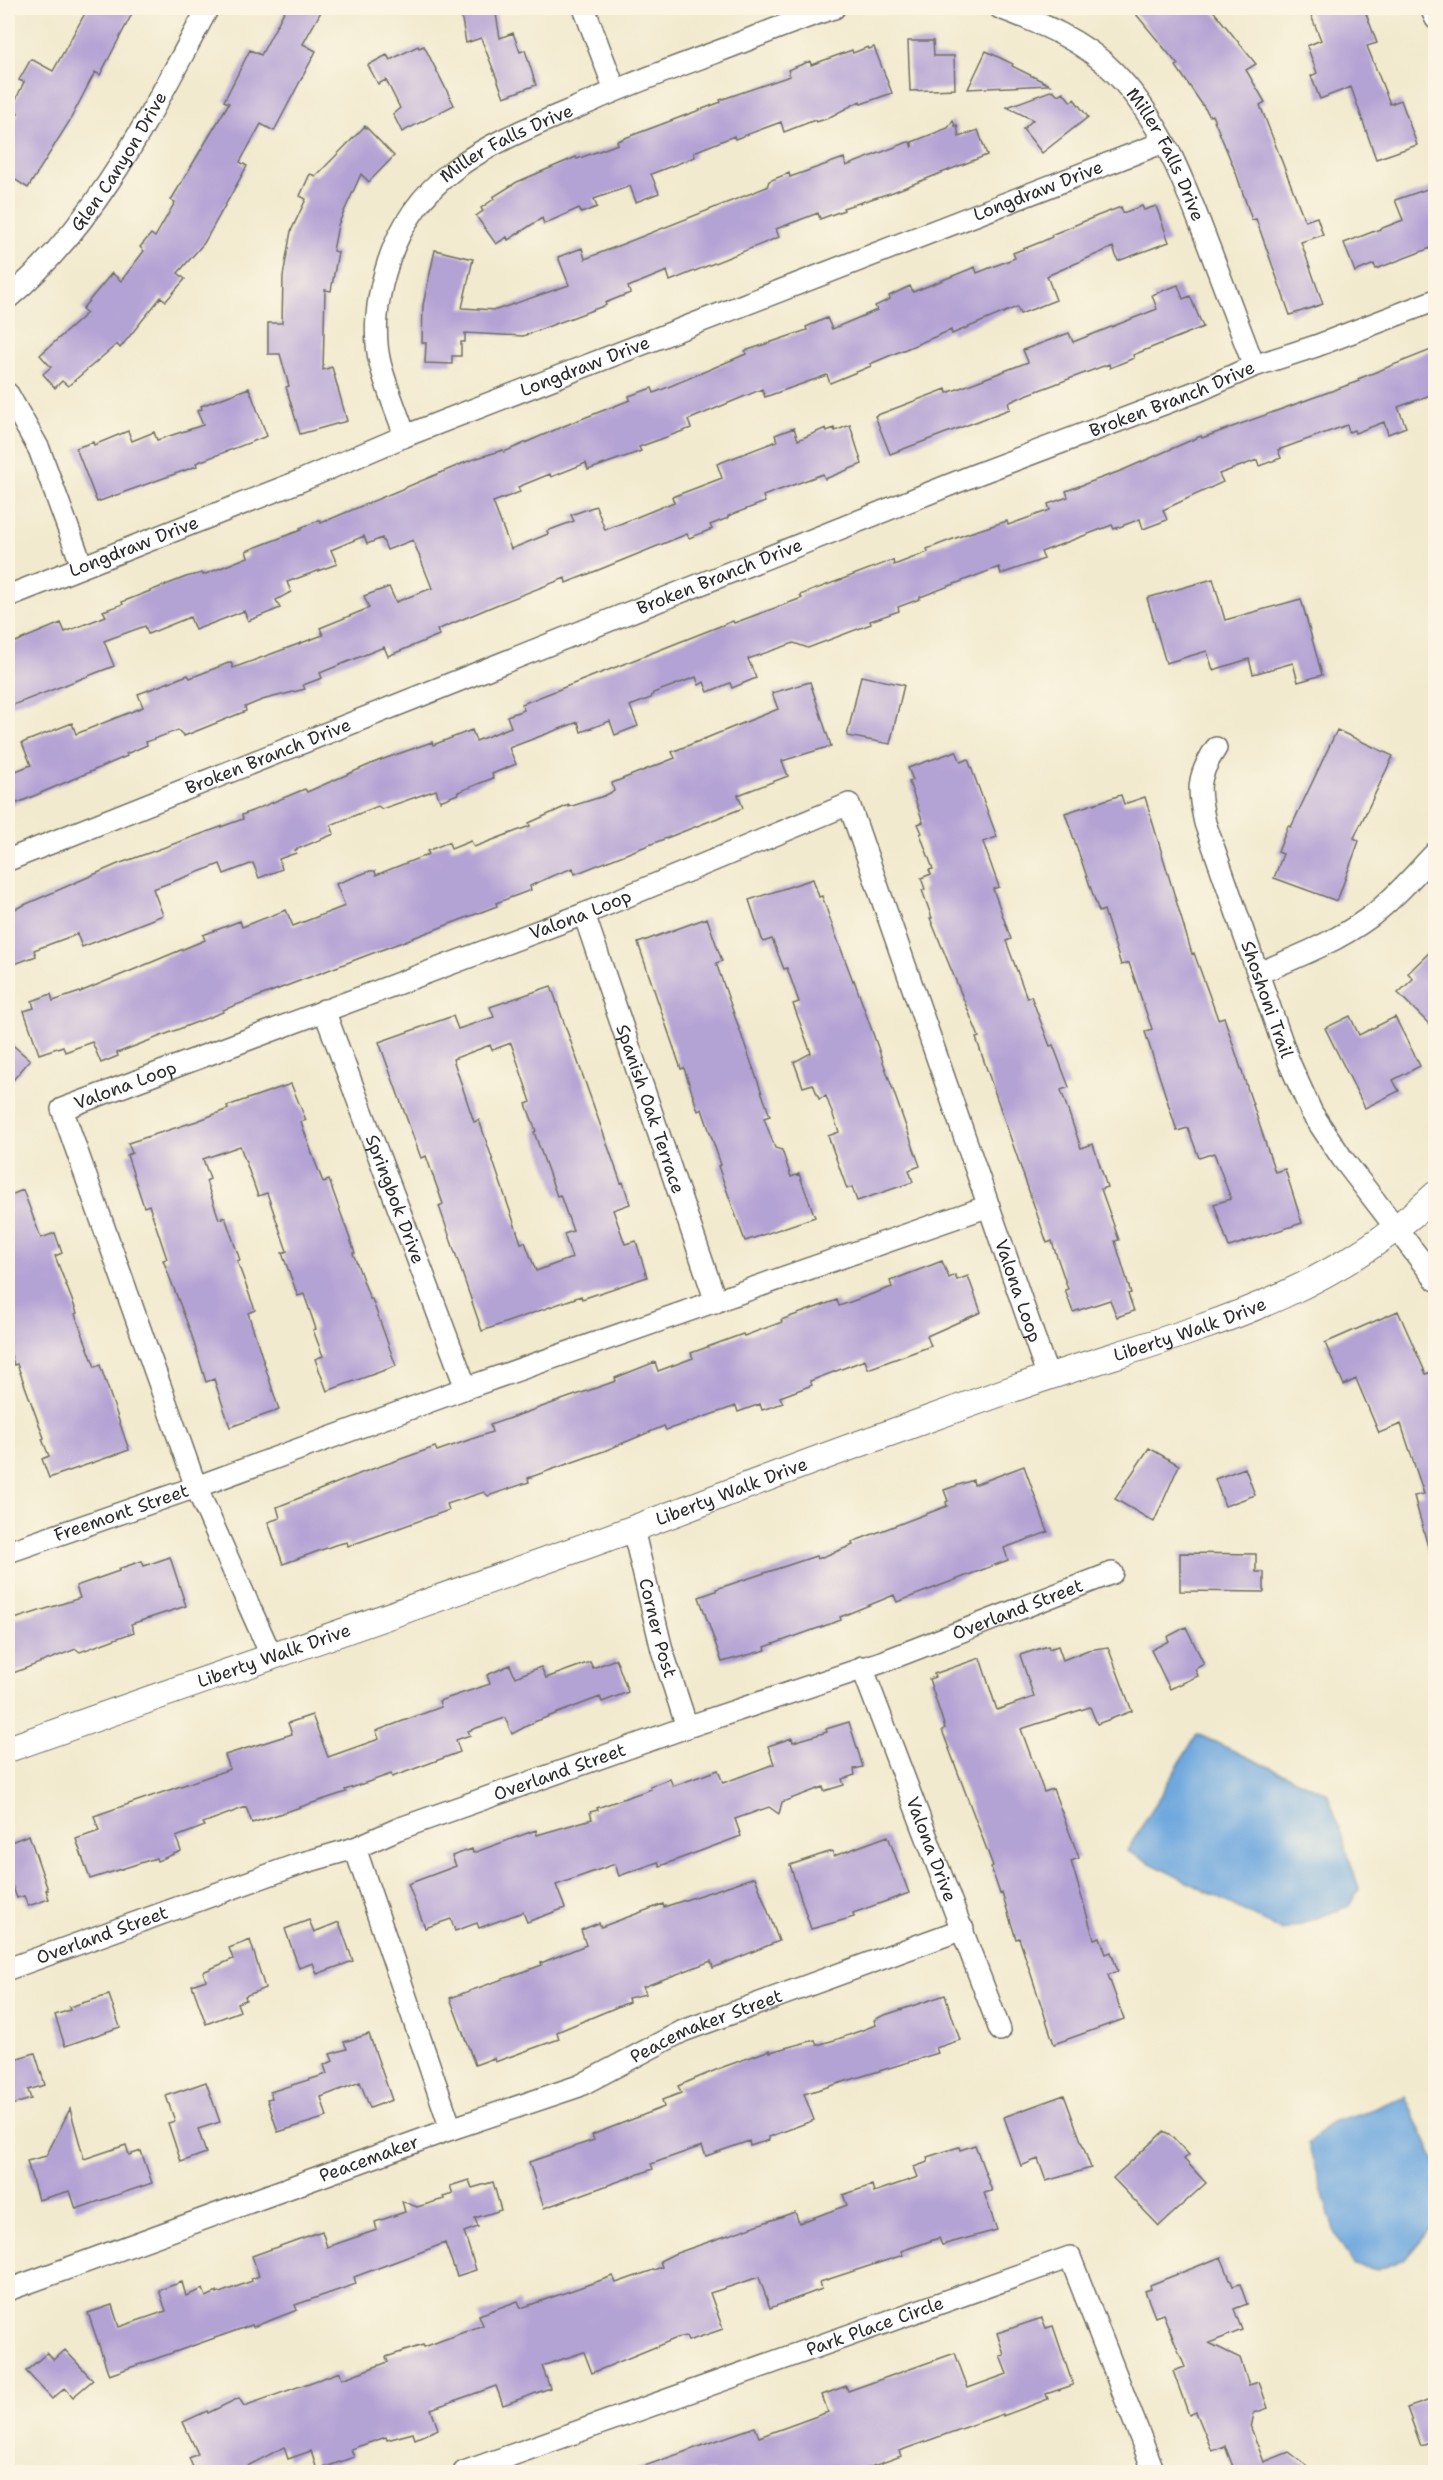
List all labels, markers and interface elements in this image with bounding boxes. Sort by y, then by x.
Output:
street label: Miller Falls Drive [1121,83,1210,225]
street label: Glen Canyon Drive [65,87,172,236]
street label: Miller Falls Drive [435,98,577,188]
street label: Longdraw Drive [970,155,1106,227]
street label: Longdraw Drive [517,330,653,402]
street label: Broken Branch Drive [1086,355,1259,443]
street label: Longdraw Drive [65,510,202,583]
street label: Broken Branch Drive [633,533,806,620]
street label: Broken Branch Drive [182,713,354,800]
street label: Valona Loop [526,884,635,945]
street label: Shoshoni Trail [1235,938,1299,1062]
street label: Spanish Oak Terrace [610,1021,690,1197]
street label: Valona Loop [71,1055,180,1115]
street label: Springbok Drive [360,1131,430,1267]
street label: Valona Loop [989,1236,1047,1346]
street label: Liberty Walk Drive [1110,1292,1270,1367]
street label: Liberty Walk Drive [652,1452,811,1531]
street label: Freemont Street [51,1478,192,1547]
street label: Overland Street [949,1573,1087,1646]
street label: Corner Post [633,1576,682,1681]
street label: Liberty Walk Drive [194,1618,354,1694]
street label: Overland Street [490,1738,629,1806]
street label: Valona Drive [900,1793,962,1905]
street label: Overland Street [33,1900,171,1970]
street label: Peacemaker Street [626,1984,786,2069]
street label: Peacemaker [316,2130,422,2188]
street label: Park Place Circle [803,2291,947,2362]

